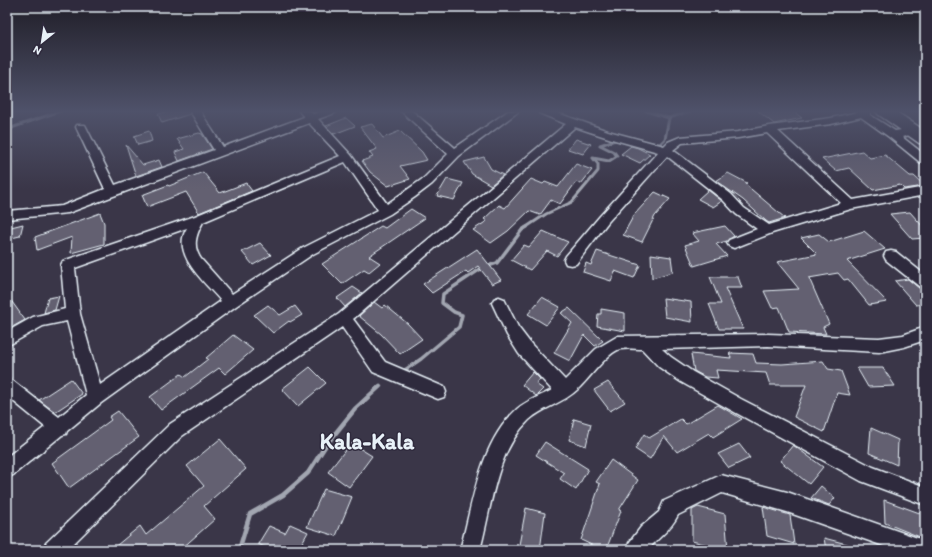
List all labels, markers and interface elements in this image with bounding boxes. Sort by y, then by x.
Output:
north arrow [22,22,62,62]
text: N [31,43,44,58]
district label: Kala-Kala [320,428,415,455]

